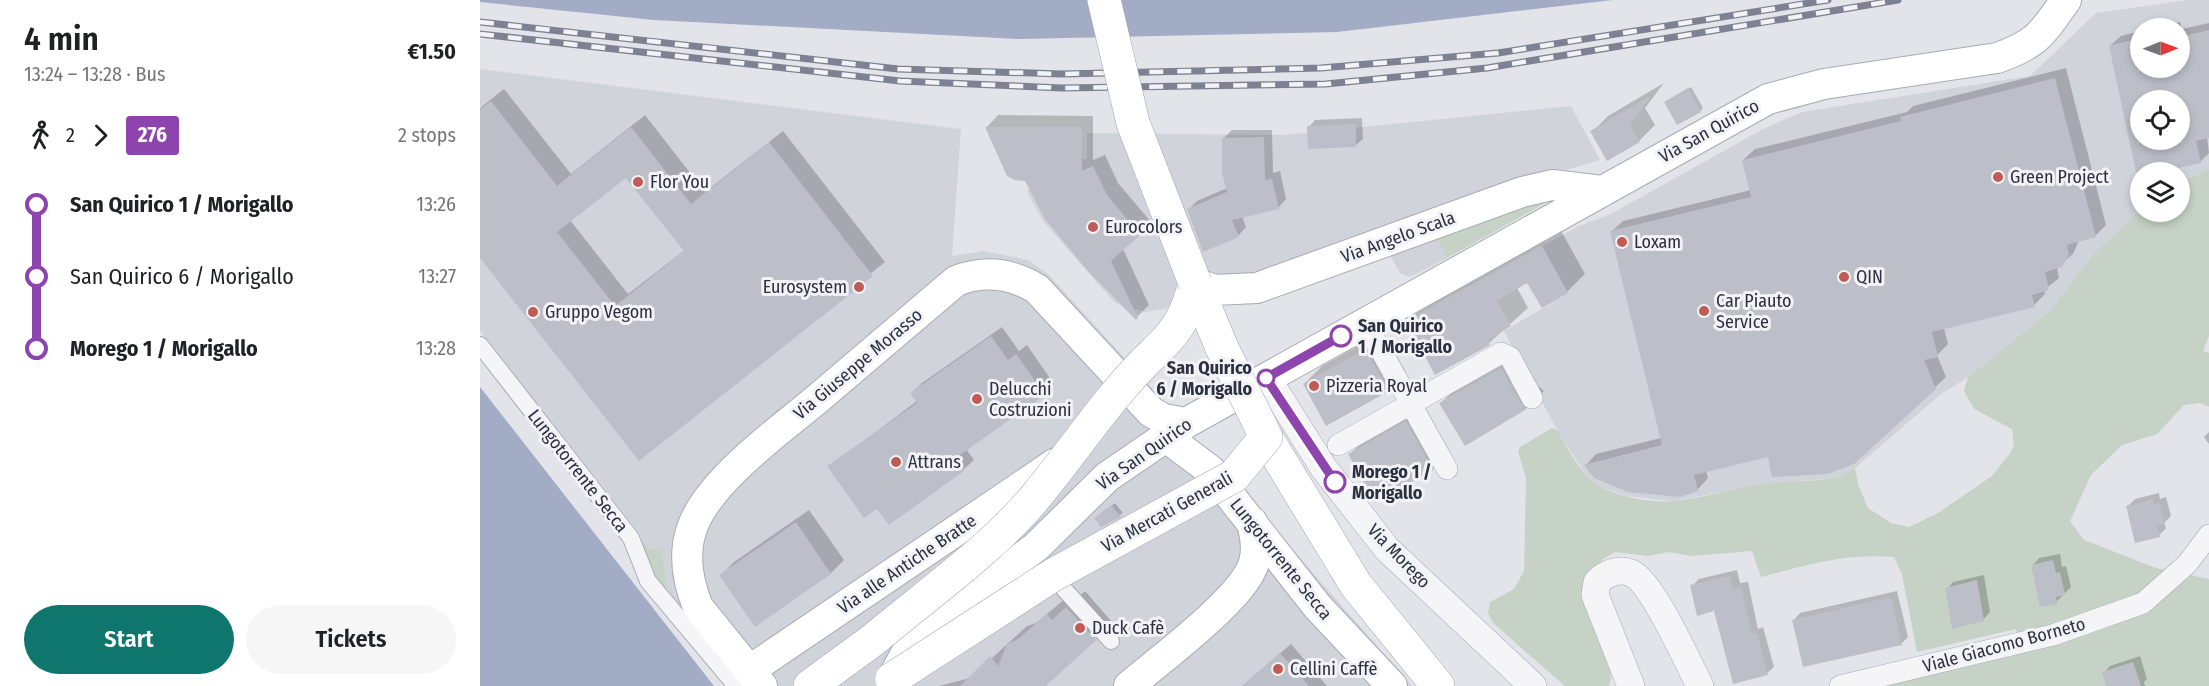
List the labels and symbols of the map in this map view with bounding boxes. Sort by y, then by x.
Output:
north arrow [2130,18,2190,78]
street label: Via San Quirico [1655,94,1763,168]
place label: Green Project [2010,166,2109,188]
marker: Green Project [1991,170,2005,184]
place label: Flor You [650,171,709,193]
marker: Flor You [631,175,645,189]
street label: Via Angelo Scala [1338,206,1458,268]
place label: Eurocolors [1105,216,1183,238]
marker: Eurocolors [1086,220,1100,234]
place label: Loxam [1634,231,1681,253]
marker: Loxam [1615,235,1629,249]
place label: QIN [1856,266,1883,288]
marker: QIN [1837,270,1851,284]
place label: Eurosystem [763,276,847,298]
marker: Eurosystem [852,280,866,294]
place label: Car Piauto Service [1716,290,1792,333]
place label: Gruppo Vegom [545,301,653,323]
street label: Via Giuseppe Morasso [789,304,927,424]
marker: Car Piauto Service [1697,304,1711,318]
marker: Gruppo Vegom [526,305,540,319]
place label: San Quirico 1 / Morigallo [1358,315,1452,358]
marker: San Quirico 1 / Morigallo [1330,325,1352,347]
place label: San Quirico 6 / Morigallo [1156,357,1252,400]
marker: San Quirico 6 / Morigallo [1257,369,1275,387]
place label: Pizzeria Royal [1326,375,1427,397]
place label: Delucchi Costruzioni [989,378,1072,421]
marker: Pizzeria Royal [1307,379,1321,393]
marker: Delucchi Costruzioni [970,392,984,406]
street label: Lungotorrente Secca [523,405,633,537]
street label: Via San Quirico [1092,413,1196,495]
place label: Attrans [908,451,961,473]
marker: Attrans [889,455,903,469]
place label: Morego 1 / Morigallo [1352,461,1431,504]
street label: Via Mercati Generali [1098,467,1236,557]
marker: Morego 1 / Morigallo [1324,471,1346,493]
street label: Lungotorrente Secca [1225,494,1337,624]
street label: Via alle Antiche Bratte [834,509,981,619]
street label: Via Morego [1363,519,1435,593]
street label: Viale Giacomo Borneto [1920,613,2088,677]
place label: Duck Cafè [1092,617,1164,639]
marker: Duck Cafè [1073,621,1087,635]
place label: Cellini Caffè [1290,658,1378,680]
marker: Cellini Caffè [1271,662,1285,676]

